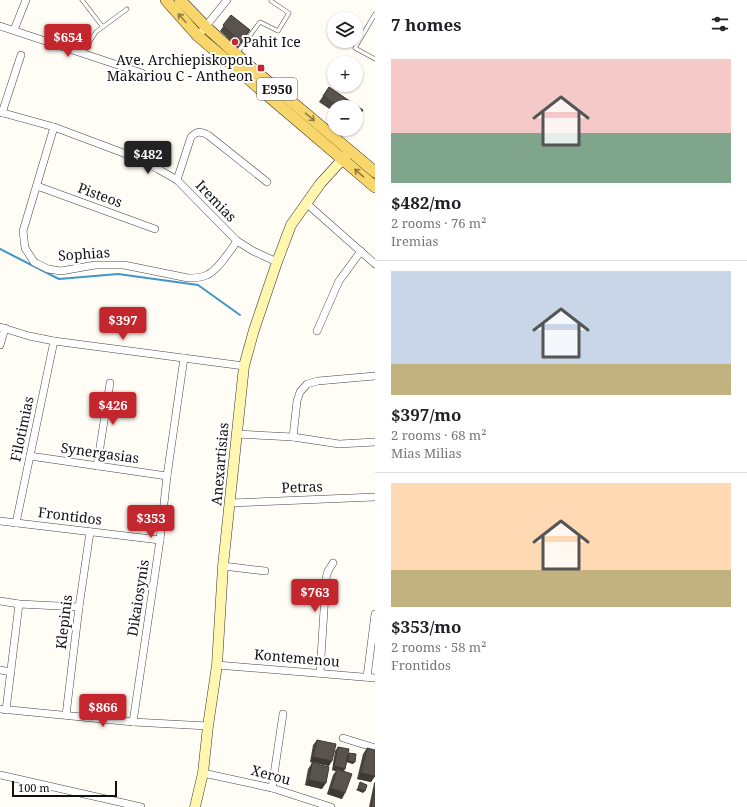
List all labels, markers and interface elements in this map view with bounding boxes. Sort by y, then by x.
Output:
map controls [327,12,363,136]
button: layers [327,12,363,48]
one-way arrow [177,13,186,23]
text: 7 homes [391,13,461,36]
icon: filters [709,13,731,35]
pin: $654 [44,24,92,58]
text: $654 [53,28,83,46]
place label: Pahit Ice [243,32,301,51]
marker: Pahit Ice [230,37,240,47]
place label: Ave. Archiepiskopou Makariou C - Antheon [107,50,253,85]
button: + [327,56,363,92]
marker: Ave. Archiepiskopou Makariou C - Antheon [256,63,266,73]
road number: E950 [257,78,297,100]
icon: home [525,85,597,157]
button: − [327,100,363,136]
one-way arrow [304,112,315,121]
pin: $482 [124,141,172,175]
text: $482 [133,145,163,163]
one-way arrow [353,169,364,178]
street label: Iremias [192,176,241,226]
street label: Pisteos [75,178,125,211]
text: $482/mo [391,191,462,214]
text: 2 rooms · 76 m² [391,214,486,232]
text: Iremias [391,232,438,250]
street label: Sophias [57,242,110,265]
icon: home [525,297,597,369]
pin: $397 [99,307,147,341]
text: $397 [108,311,138,329]
pin: $426 [89,392,137,426]
street label: Filotimias [5,394,38,463]
text: $426 [98,396,128,414]
text: $397/mo [391,403,462,426]
street label: Anexartisias [206,422,233,506]
text: 2 rooms · 68 m² [391,426,486,444]
street label: Synergasias [60,438,140,467]
text: Mias Milias [391,444,462,462]
street label: Petras [281,476,323,497]
street label: Frontidos [37,502,103,529]
pin: $353 [127,505,175,539]
text: $353 [136,509,166,527]
icon: home [525,509,597,581]
street label: Dikaiosynis [122,558,153,638]
pin: $763 [291,579,339,613]
text: $763 [300,583,330,601]
street label: Klepinis [51,594,76,650]
text: $353/mo [391,615,462,638]
text: 2 rooms · 58 m² [391,638,486,656]
street label: Kontemenou [253,644,341,671]
text: Frontidos [391,656,451,674]
pin: $866 [79,694,127,728]
text: $866 [88,698,118,716]
street label: Xerou [249,760,293,789]
scale bar [12,779,117,798]
text: 100 m [18,780,50,795]

